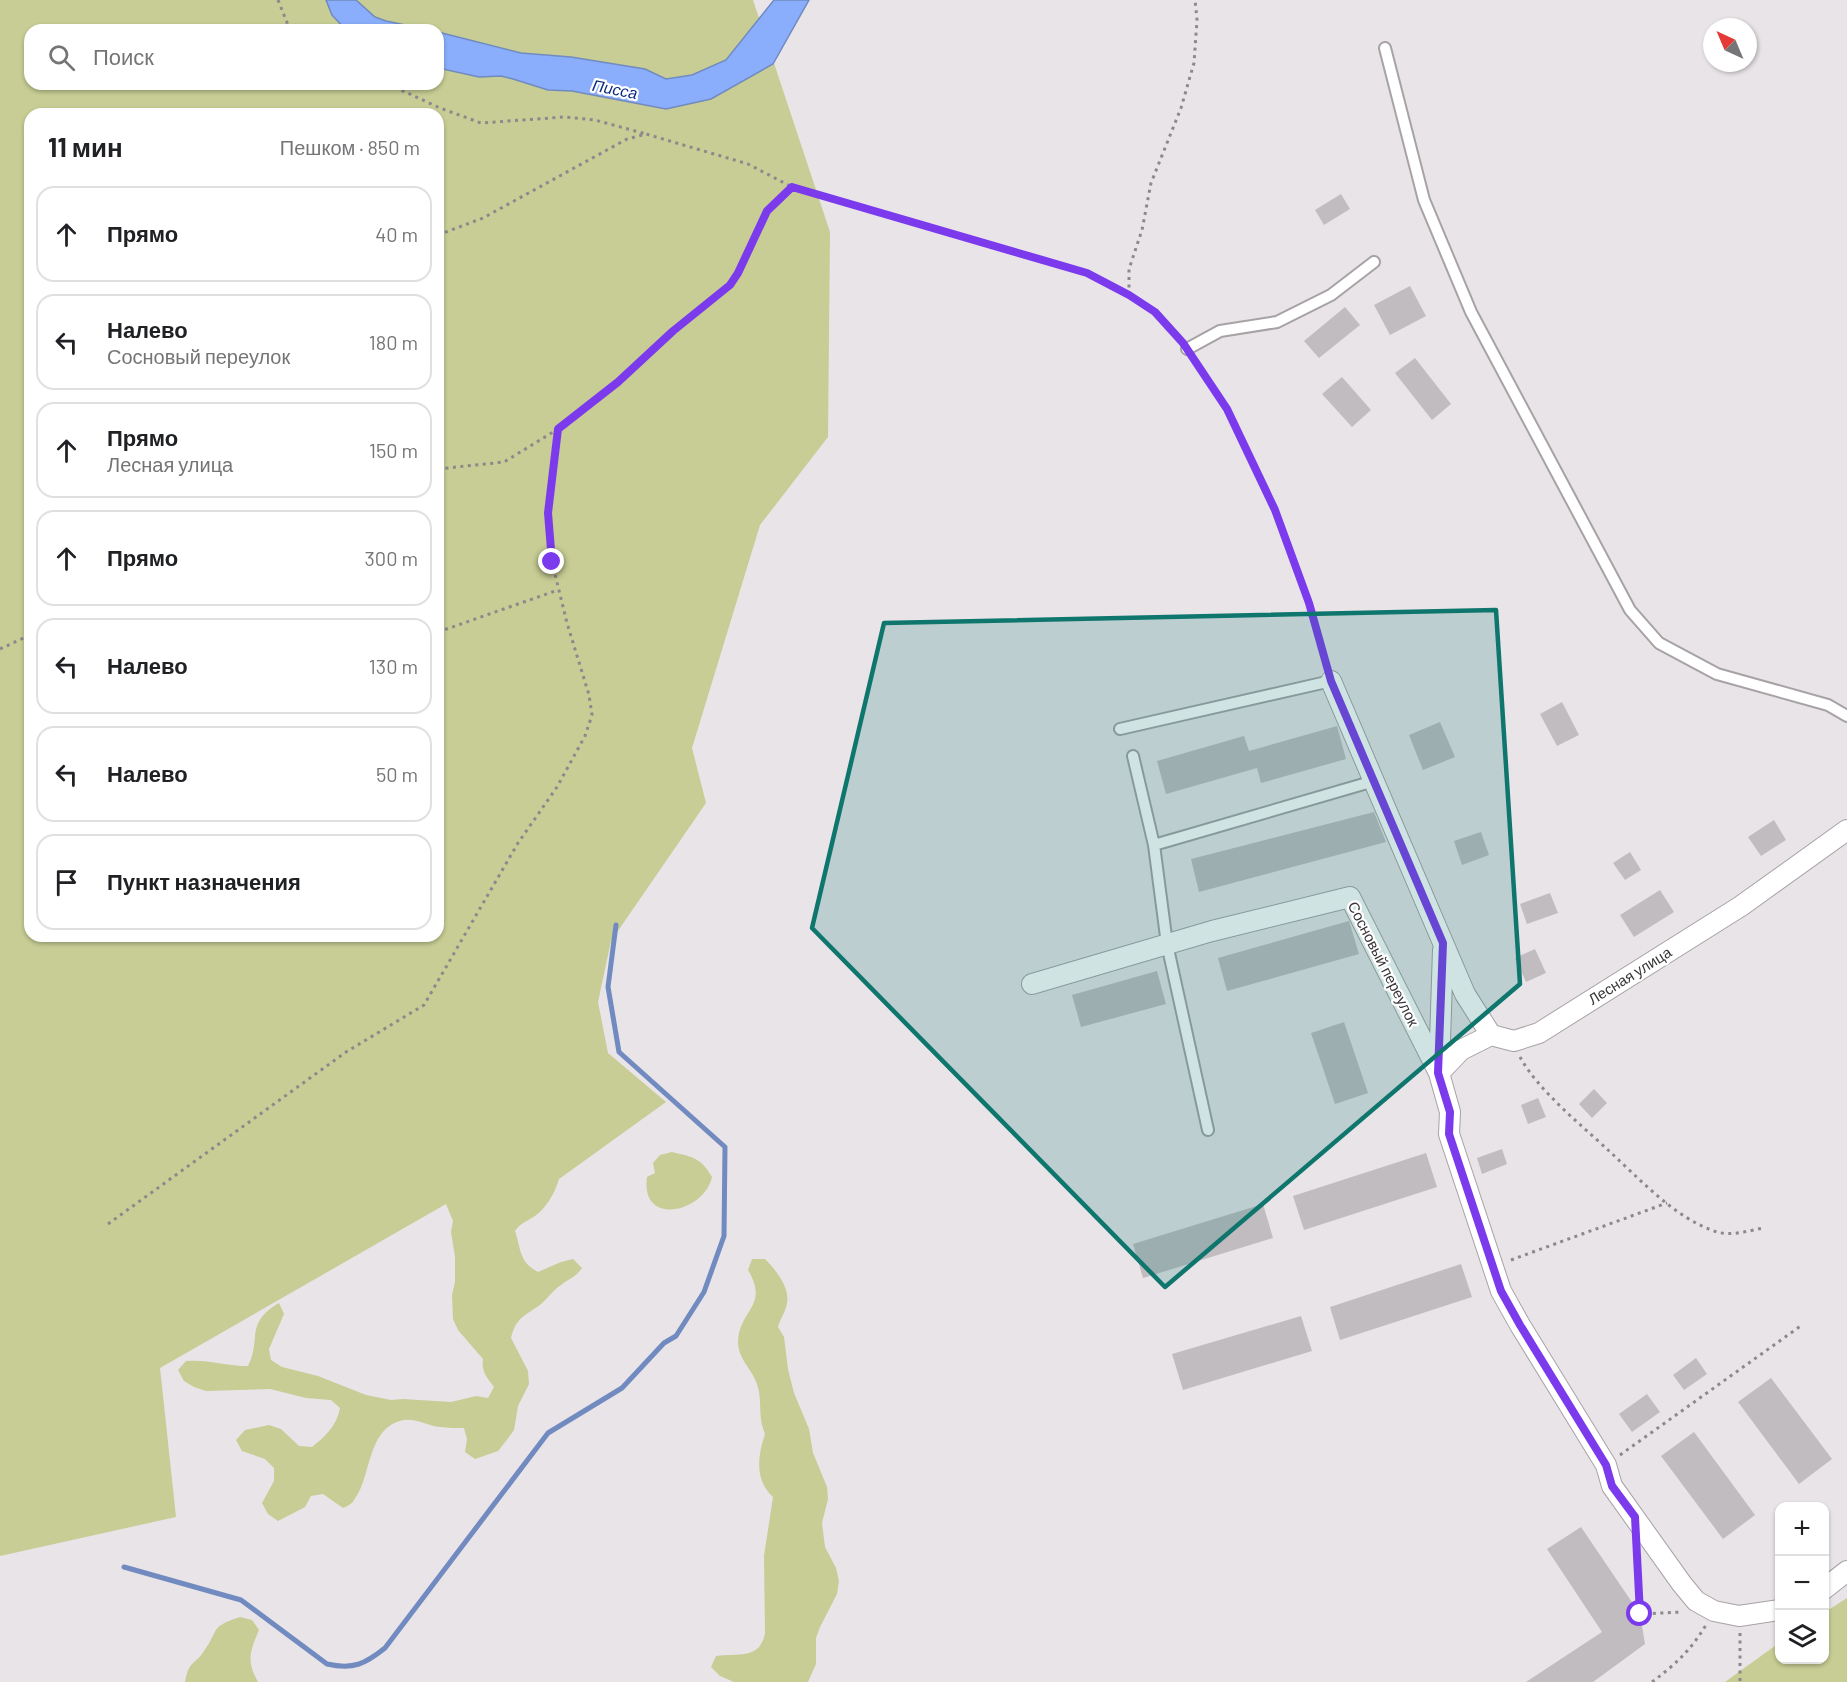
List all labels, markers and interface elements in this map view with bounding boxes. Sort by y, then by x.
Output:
north arrow [1703,18,1757,72]
search box [24,24,444,90]
icon: search [45,41,78,74]
text: Поиск [93,43,154,69]
water label: Писса [591,75,639,102]
text: 11 мин [48,131,123,162]
text: Пешком · 850 m [280,135,420,159]
icon: ahead [50,218,83,251]
text: Прямо [107,220,178,246]
text: 40 m [375,222,418,246]
text: Налево [107,316,188,342]
icon: left [50,326,83,359]
text: 180 m [369,330,418,354]
text: Сосновый переулок [107,344,290,368]
text: Прямо [107,424,178,450]
icon: ahead [50,434,83,467]
text: 150 m [369,438,418,462]
text: Лесная улица [107,452,233,476]
icon: ahead [50,542,83,575]
text: Прямо [107,544,178,570]
text: 300 m [365,546,418,570]
route end [538,548,564,574]
icon: left [50,650,83,683]
text: Налево [107,652,188,678]
text: 130 m [369,654,418,678]
icon: left [50,758,83,791]
text: Налево [107,760,188,786]
text: 50 m [376,762,418,786]
icon: arrive [50,866,83,899]
text: Пункт назначения [107,868,301,894]
street label: Сосновый переулок [1345,898,1423,1029]
street label: Лесная улица [1585,942,1675,1008]
map controls [1775,1502,1829,1664]
button: + [1775,1502,1829,1556]
button: − [1775,1556,1829,1610]
route start [1626,1600,1652,1626]
button: layers [1775,1610,1829,1664]

